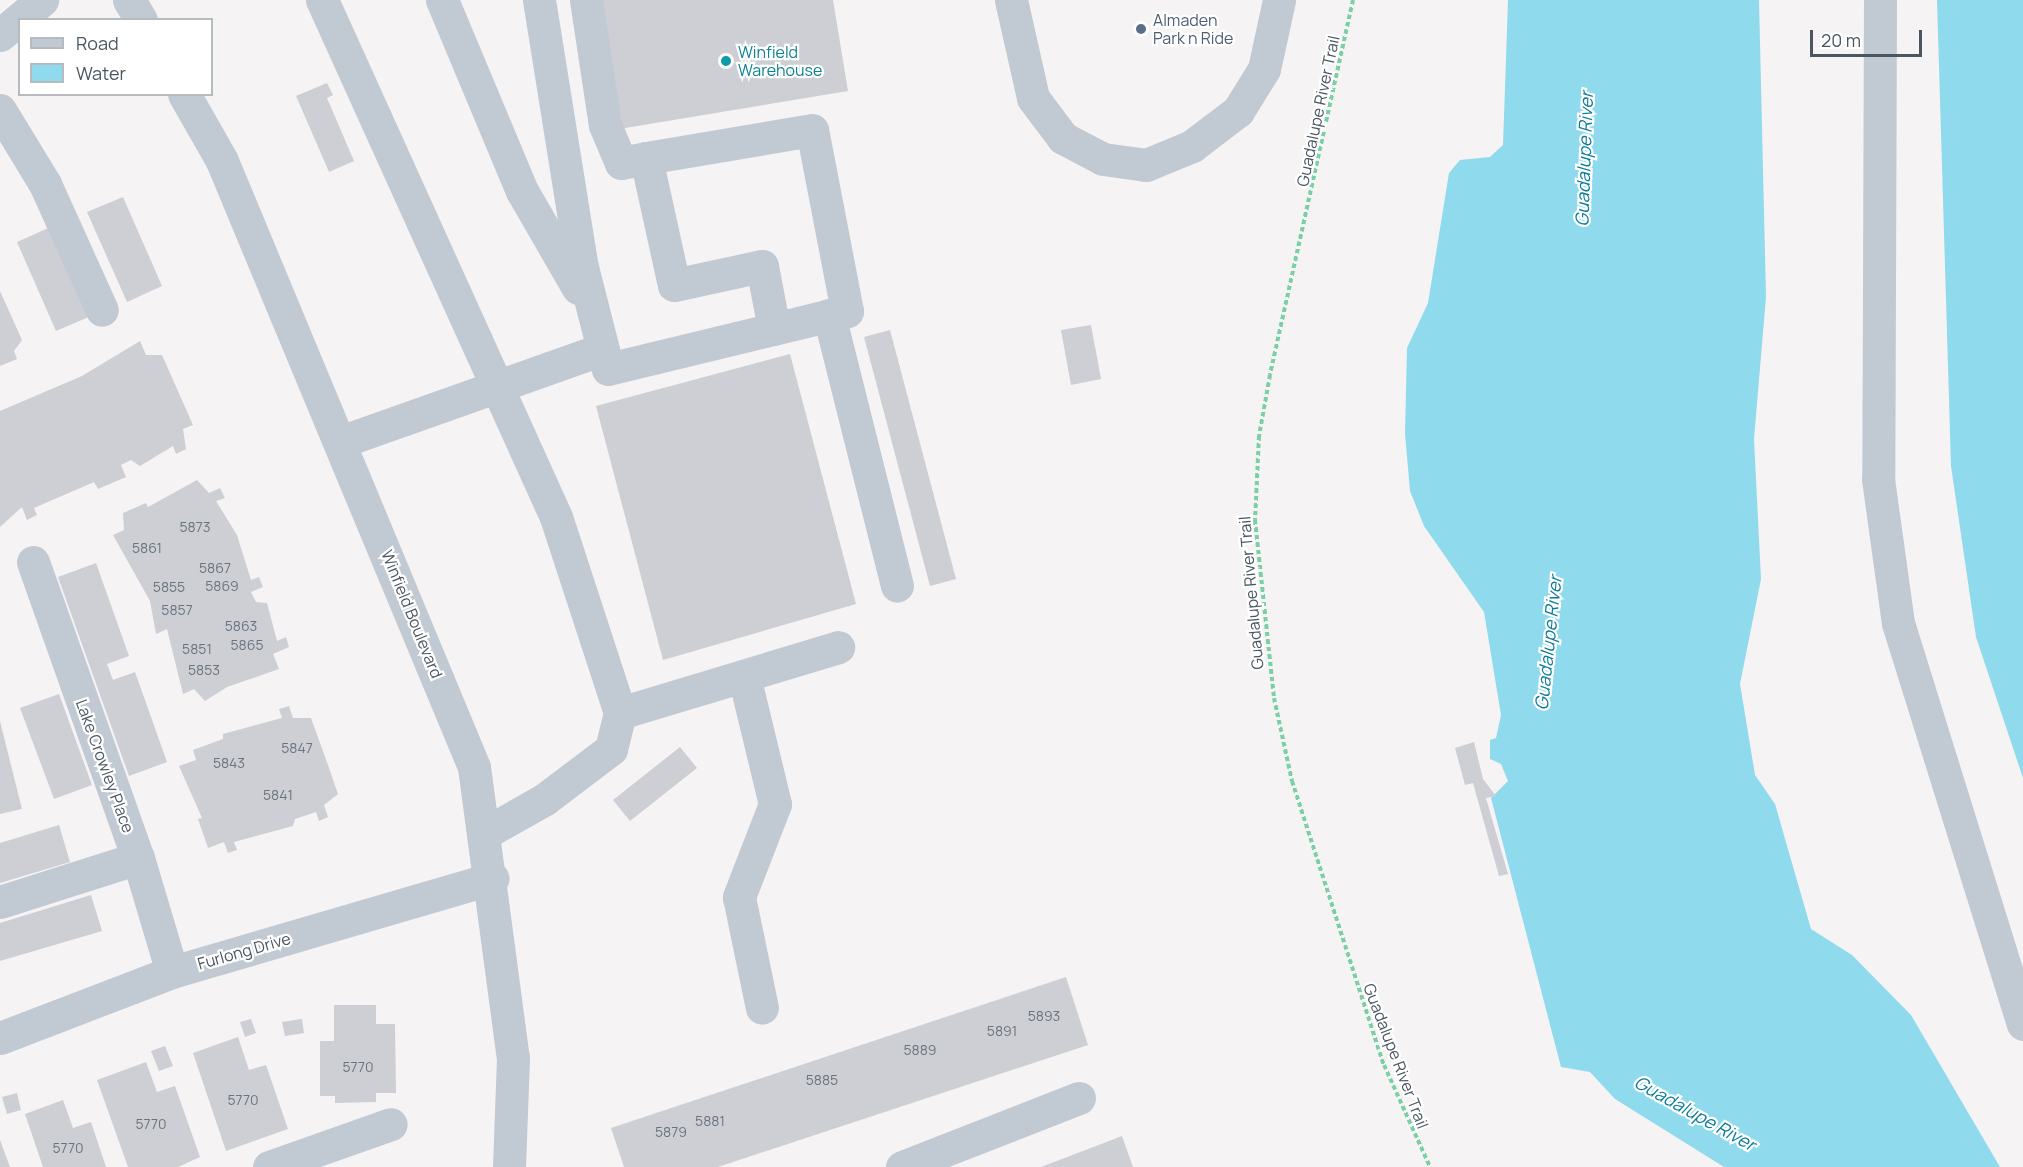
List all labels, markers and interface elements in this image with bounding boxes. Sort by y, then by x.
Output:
place label: Almaden Park n Ride [1153,10,1233,48]
legend [18,18,213,96]
scale bar [1813,18,1926,56]
marker: Almaden Park n Ride [1134,22,1148,36]
text: 20 m [1821,28,1861,52]
text: Road [76,31,119,55]
street label: Guadalupe River Trail [1293,34,1343,188]
place label: Winfield Warehouse [738,42,822,80]
marker: Winfield Warehouse [719,54,733,68]
text: Water [76,61,126,85]
water label: Guadalupe River [1571,91,1597,227]
street label: Guadalupe River Trail [1235,516,1267,670]
house number: 5873 [180,519,210,535]
house number: 5861 [132,540,162,556]
street label: Winfield Boulevard [378,547,446,681]
house number: 5867 [199,560,231,576]
water label: Guadalupe River [1530,575,1566,711]
house number: 5869 [205,578,239,594]
house number: 5855 [153,579,185,595]
house number: 5857 [161,602,193,618]
house number: 5863 [225,618,257,634]
house number: 5865 [231,637,263,653]
house number: 5851 [182,641,212,657]
house number: 5853 [188,662,220,678]
street label: Lake Crowley Place [72,697,138,835]
house number: 5847 [281,740,313,756]
house number: 5843 [213,755,245,771]
house number: 5841 [263,787,293,803]
street label: Furlong Drive [195,929,293,973]
street label: Guadalupe River Trail [1359,981,1433,1131]
house number: 5893 [1028,1008,1060,1024]
house number: 5891 [987,1023,1017,1039]
house number: 5889 [903,1042,937,1058]
house number: 5770 [342,1059,374,1075]
water label: Guadalupe River [1631,1071,1759,1155]
house number: 5885 [806,1072,838,1088]
house number: 5770 [227,1092,259,1108]
house number: 5881 [695,1113,725,1129]
house number: 5770 [135,1116,167,1132]
house number: 5879 [655,1124,687,1140]
house number: 5770 [52,1140,84,1156]

